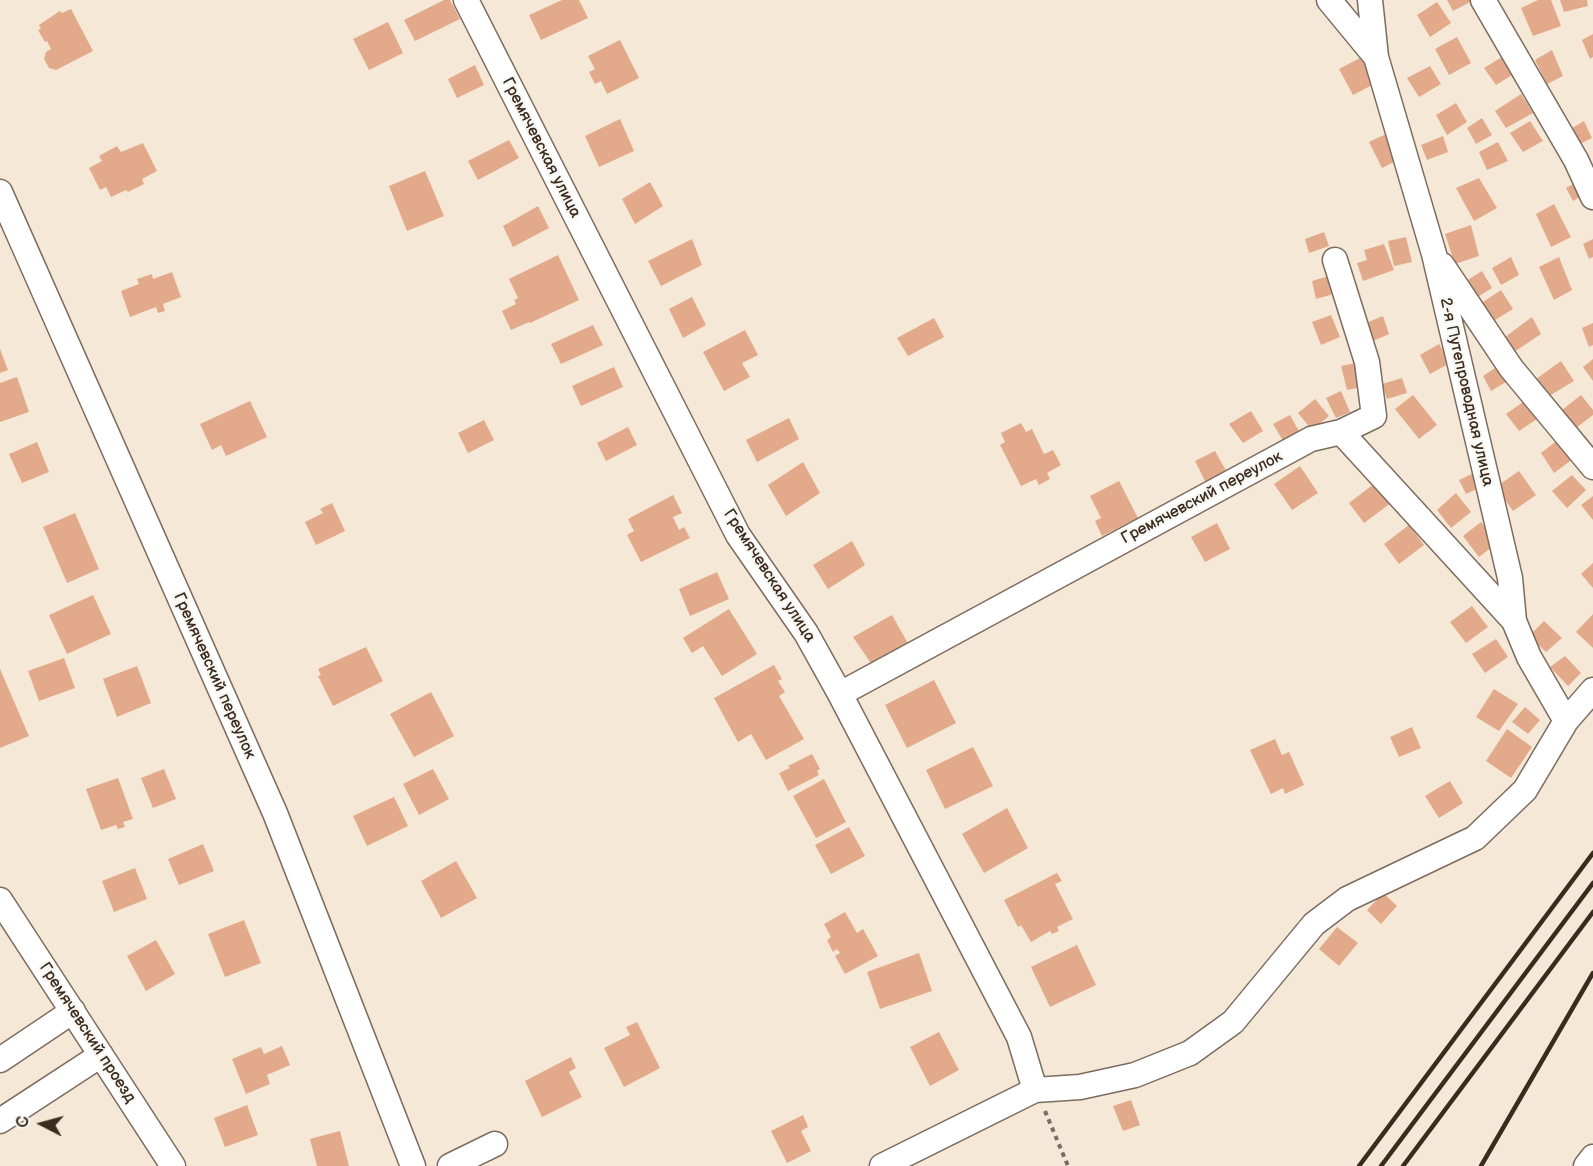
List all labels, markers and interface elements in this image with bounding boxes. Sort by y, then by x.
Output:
street label: Гремячевская улица [497,75,585,221]
street label: 2-я Путепроводная улица [1435,296,1497,488]
street label: Гремячевский переулок [1118,447,1286,549]
street label: Гремячевская улица [719,506,819,646]
street label: Гремячевский переулок [169,590,259,762]
street label: Гремячевский проезд [34,959,140,1107]
north arrow [12,1094,72,1154]
text: С [14,1116,34,1129]

